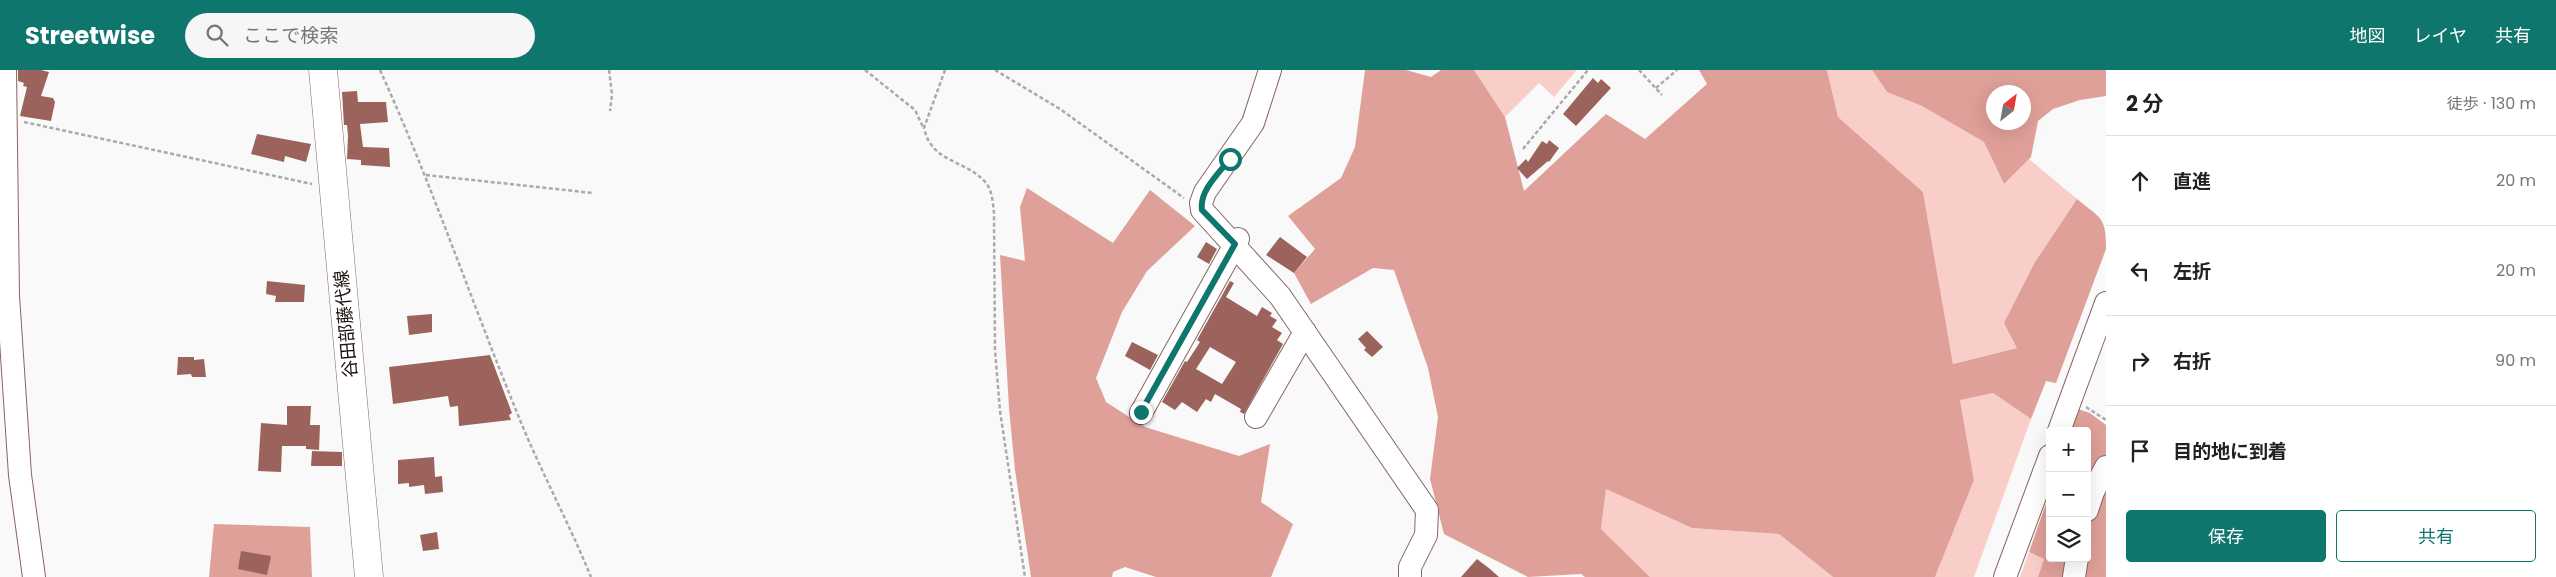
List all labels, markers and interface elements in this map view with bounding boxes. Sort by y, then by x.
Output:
search box [185,13,535,58]
text: Streetwise [25,19,155,52]
icon: search [203,21,231,49]
text: ここで検索 [243,22,338,49]
text: 地図 [2350,23,2386,48]
text: レイヤ [2414,23,2467,48]
text: 共有 [2495,23,2531,48]
north arrow [1986,85,2031,130]
text: 2 分 [2126,89,2163,118]
text: 徒歩 · 130 m [2447,92,2536,115]
route start [1219,148,1242,171]
icon: ahead [2126,167,2154,195]
text: 直進 [2173,168,2211,195]
text: 20 m [2496,169,2536,192]
icon: left [2126,257,2154,285]
text: 左折 [2173,258,2211,285]
text: 20 m [2496,259,2536,282]
street label: 谷田部藤代線 [328,269,363,379]
icon: right [2126,347,2154,375]
text: 右折 [2173,348,2211,375]
text: 90 m [2495,349,2536,372]
route end [1130,401,1153,424]
map controls [2046,427,2091,562]
button: + [2046,427,2091,472]
icon: arrive [2126,437,2154,465]
text: 目的地に到着 [2173,438,2287,465]
button: − [2046,472,2091,517]
button: 保存 [2126,510,2326,562]
button: 共有 [2336,510,2536,562]
button: layers [2046,517,2091,562]

